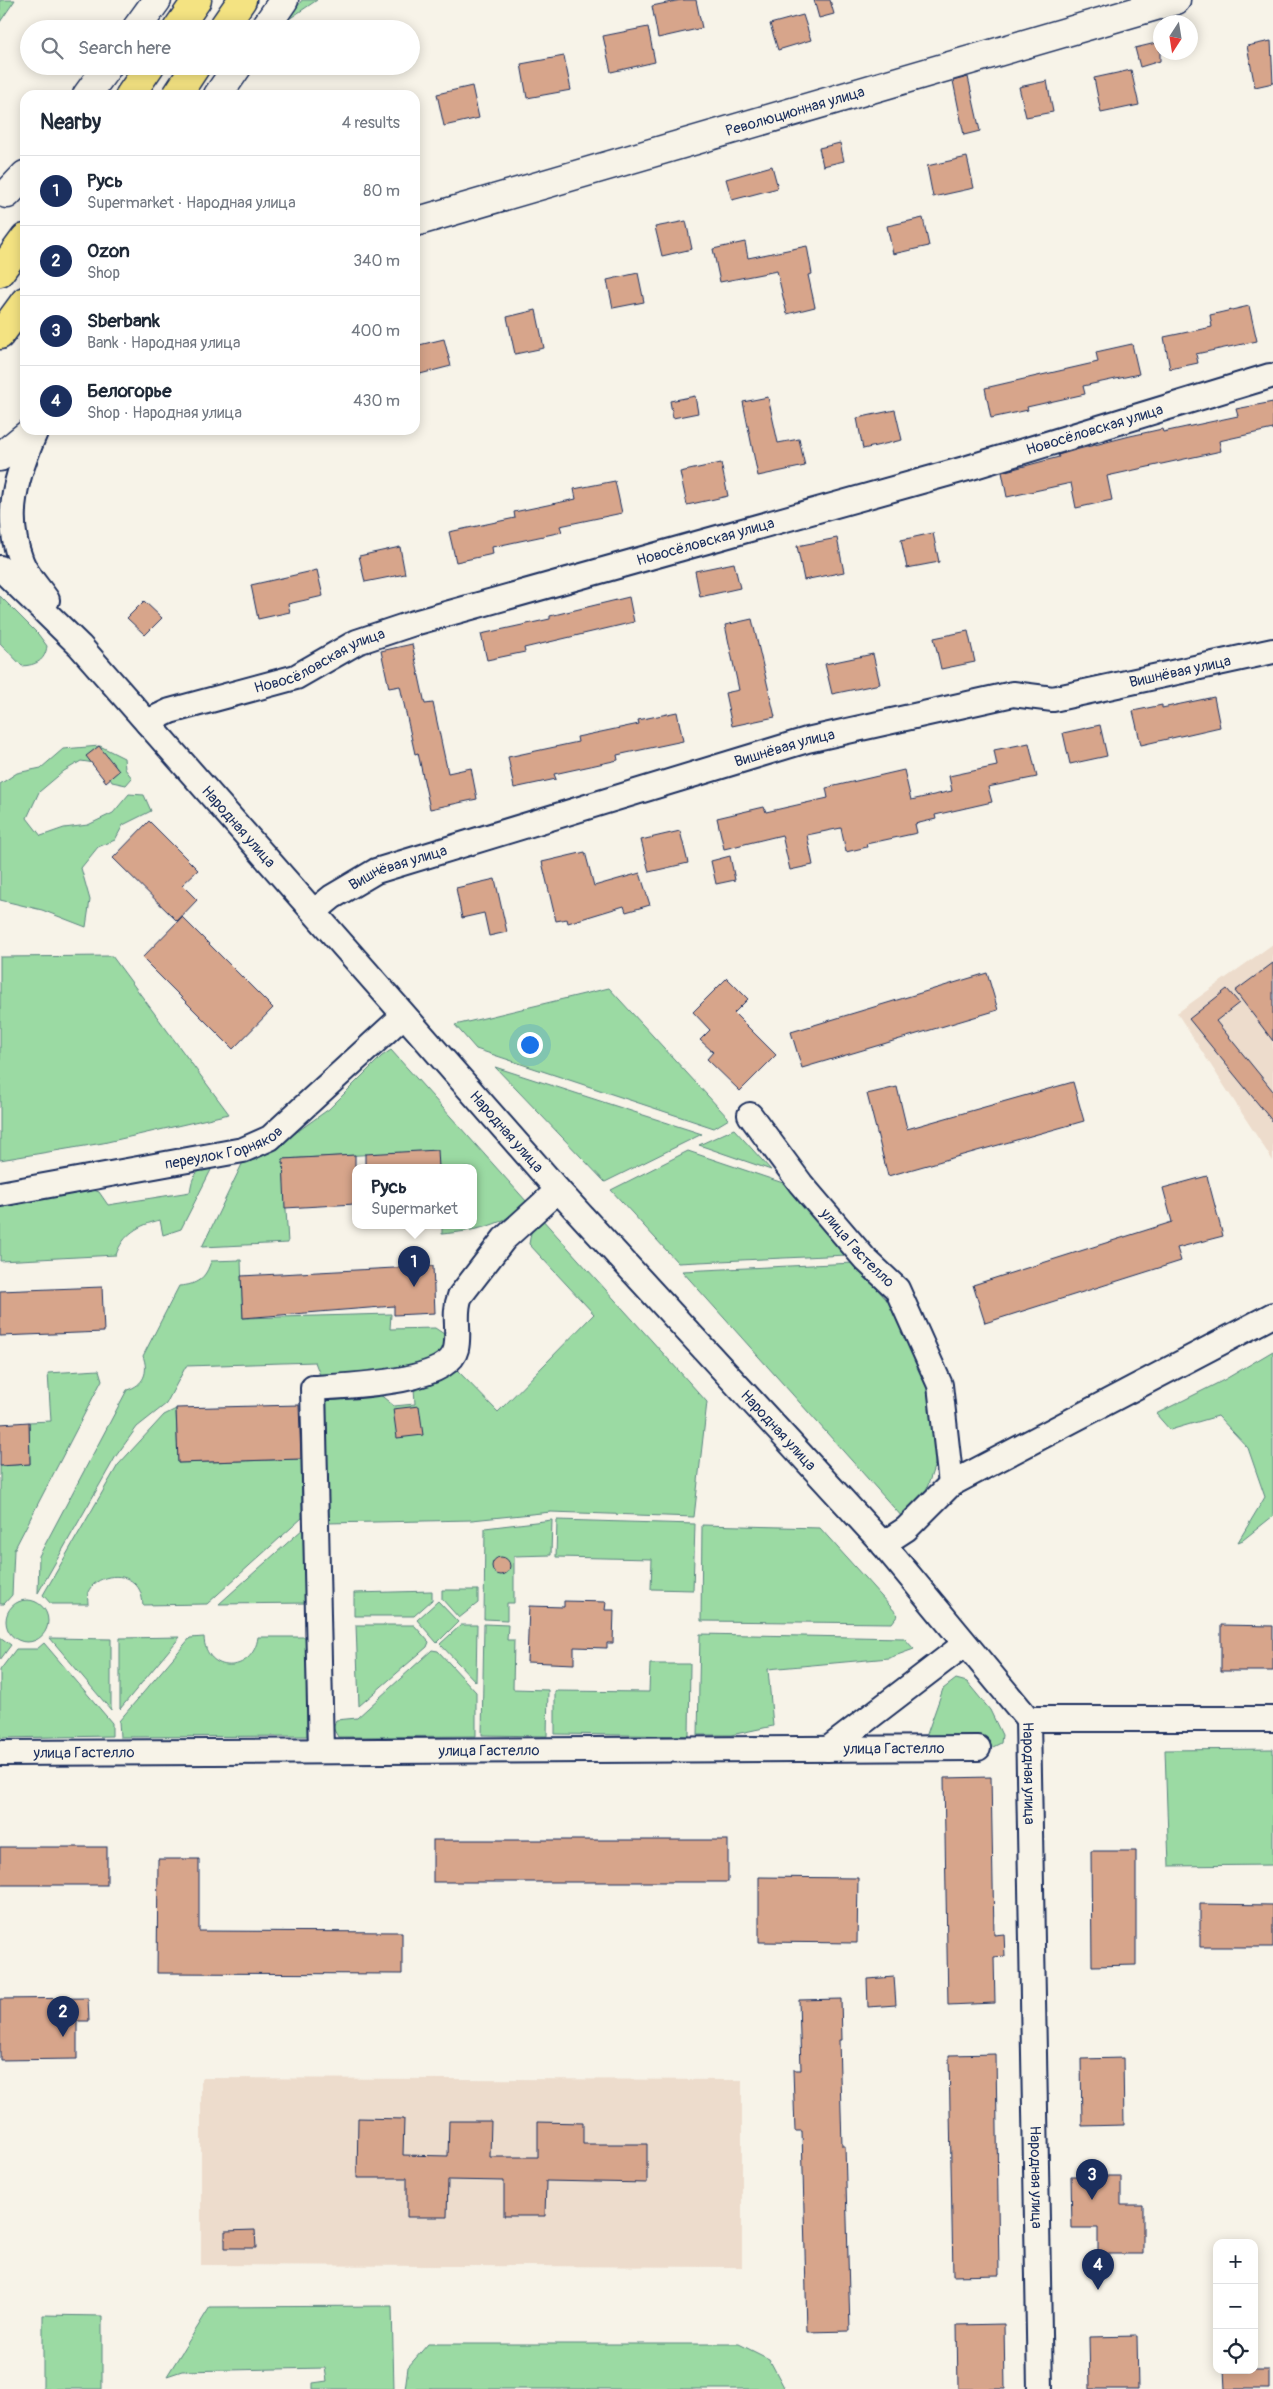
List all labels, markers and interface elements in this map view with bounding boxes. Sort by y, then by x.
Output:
north arrow [1153,15,1198,60]
search box [20,20,420,75]
icon: search [38,34,66,62]
text: Search here [78,36,171,60]
street label: Революционная улица [723,82,867,140]
text: Nearby [40,109,101,136]
text: 4 results [342,113,400,133]
text: Русь [87,169,123,193]
text: 1 [53,181,59,201]
text: 80 m [363,181,400,201]
text: Supermarket · Народная улица [87,193,296,213]
text: Ozon [87,239,130,263]
text: 2 [52,251,60,271]
text: 340 m [353,251,400,271]
text: Shop [87,263,120,283]
text: Sberbank [87,309,160,333]
text: 3 [52,321,60,341]
text: 400 m [351,321,400,341]
text: Bank · Народная улица [87,333,240,353]
text: Белогорье [87,379,172,403]
text: 4 [51,391,61,411]
text: 430 m [353,391,400,411]
street label: Новосёловская улица [1024,400,1165,459]
text: Shop · Народная улица [87,403,242,423]
street label: Новосёловская улица [634,513,776,570]
street label: Новосёловская улица [252,624,387,697]
street label: Вишнёвая улица [1127,651,1233,692]
street label: Вишнёвая улица [732,725,837,771]
street label: Народная улица [198,782,280,871]
street label: Вишнёвая улица [345,840,449,894]
your location [517,1032,543,1058]
street label: Народная улица [466,1087,548,1176]
street label: переулок Горняков [163,1122,287,1174]
popup [352,1164,477,1229]
text: Русь [371,1175,407,1199]
text: Supermarket [371,1199,458,1219]
street label: улица Гастелло [816,1204,899,1291]
pin: 1 [398,1246,430,1287]
street label: Народная улица [737,1386,820,1475]
street label: Народная улица [1019,1722,1039,1825]
street label: улица Гастелло [842,1739,944,1758]
street label: улица Гастелло [437,1741,539,1760]
street label: улица Гастелло [32,1743,134,1762]
pin: 2 [47,1996,79,2037]
street label: Народная улица [1026,2126,1047,2229]
pin: 3 [1076,2159,1108,2200]
map controls [1213,2239,1258,2374]
button: + [1213,2239,1258,2284]
pin: 4 [1082,2249,1114,2290]
button: − [1213,2284,1258,2329]
button: locate [1213,2329,1258,2374]

